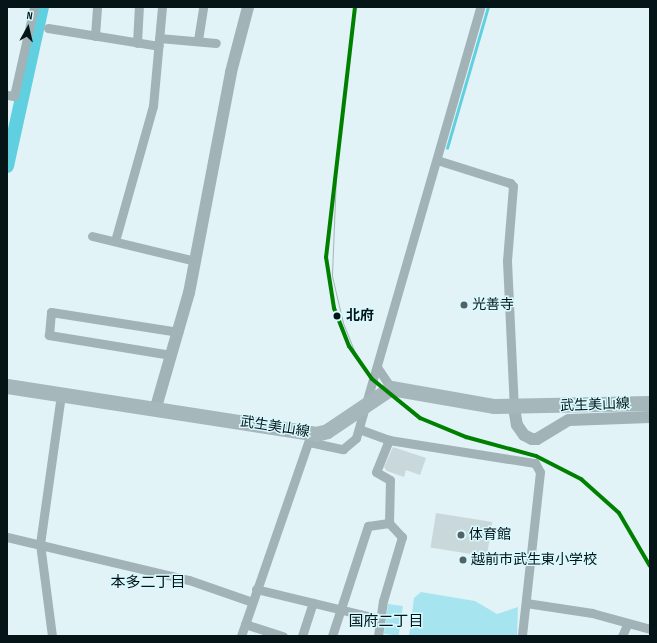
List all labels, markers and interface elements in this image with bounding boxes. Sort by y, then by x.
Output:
north arrow [8,8,48,48]
text: N [26,9,34,22]
place label: 光善寺 [472,297,514,313]
marker: 光善寺 [459,300,469,310]
place label: 北府 [346,308,374,324]
marker: 北府 [331,310,343,322]
street label: 武生美山線 [560,395,630,415]
street label: 武生美山線 [239,413,311,441]
place label: 体育館 [469,527,511,543]
marker: 体育館 [456,530,466,540]
place label: 越前市武生東小学校 [471,552,597,568]
marker: 越前市武生東小学校 [458,555,468,565]
district label: 本多二丁目 [111,574,185,592]
district label: 国府二丁目 [349,613,423,631]

